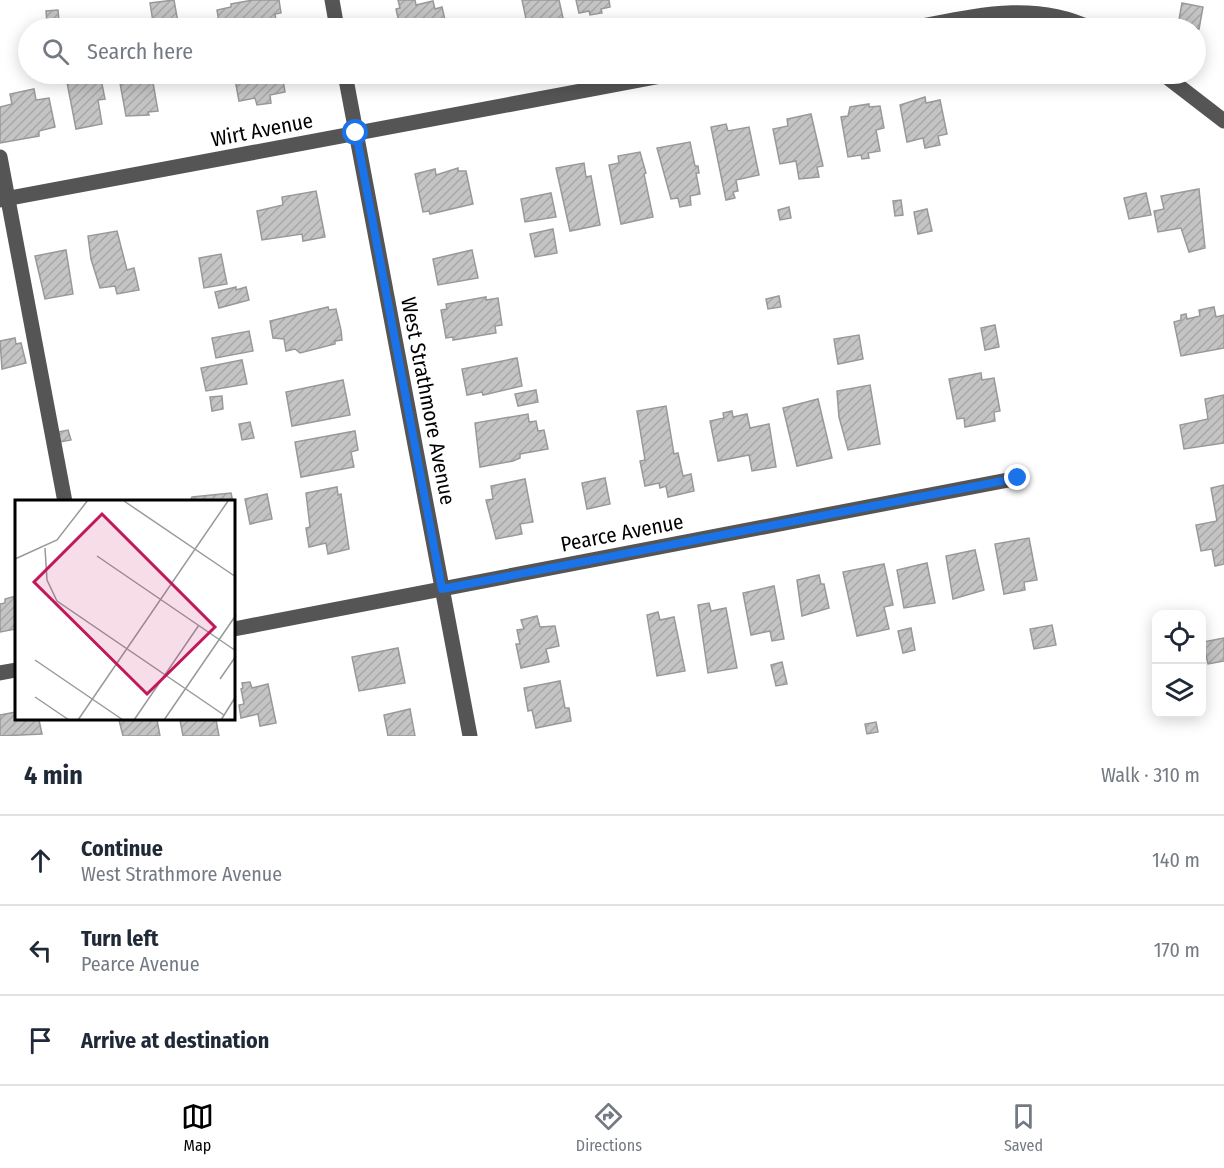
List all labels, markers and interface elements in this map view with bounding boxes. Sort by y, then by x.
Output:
search box [18,18,1206,84]
icon: search [39,35,72,68]
text: Search here [87,38,193,65]
street label: Wirt Avenue [209,107,315,153]
route start [342,119,368,145]
street label: West Strathmore Avenue [395,295,461,507]
route end [1004,464,1030,490]
inset map [15,500,236,721]
street label: Pearce Avenue [558,508,686,558]
map controls [1152,610,1206,718]
button: locate [1152,610,1206,664]
button: layers [1152,664,1206,718]
text: 4 min [24,760,83,791]
text: Walk · 310 m [1101,763,1200,787]
text: Continue [81,835,163,862]
icon: ahead [24,844,57,877]
text: 140 m [1152,848,1200,872]
text: West Strathmore Avenue [81,862,282,886]
text: Turn left [81,925,159,952]
icon: left [24,934,57,967]
text: 170 m [1154,938,1200,962]
text: Pearce Avenue [81,952,200,976]
icon: arrive [24,1024,57,1057]
text: Arrive at destination [81,1027,269,1054]
tab: Map [181,1100,214,1155]
tab: Directions [576,1100,642,1155]
tab: Saved [1004,1100,1043,1155]

